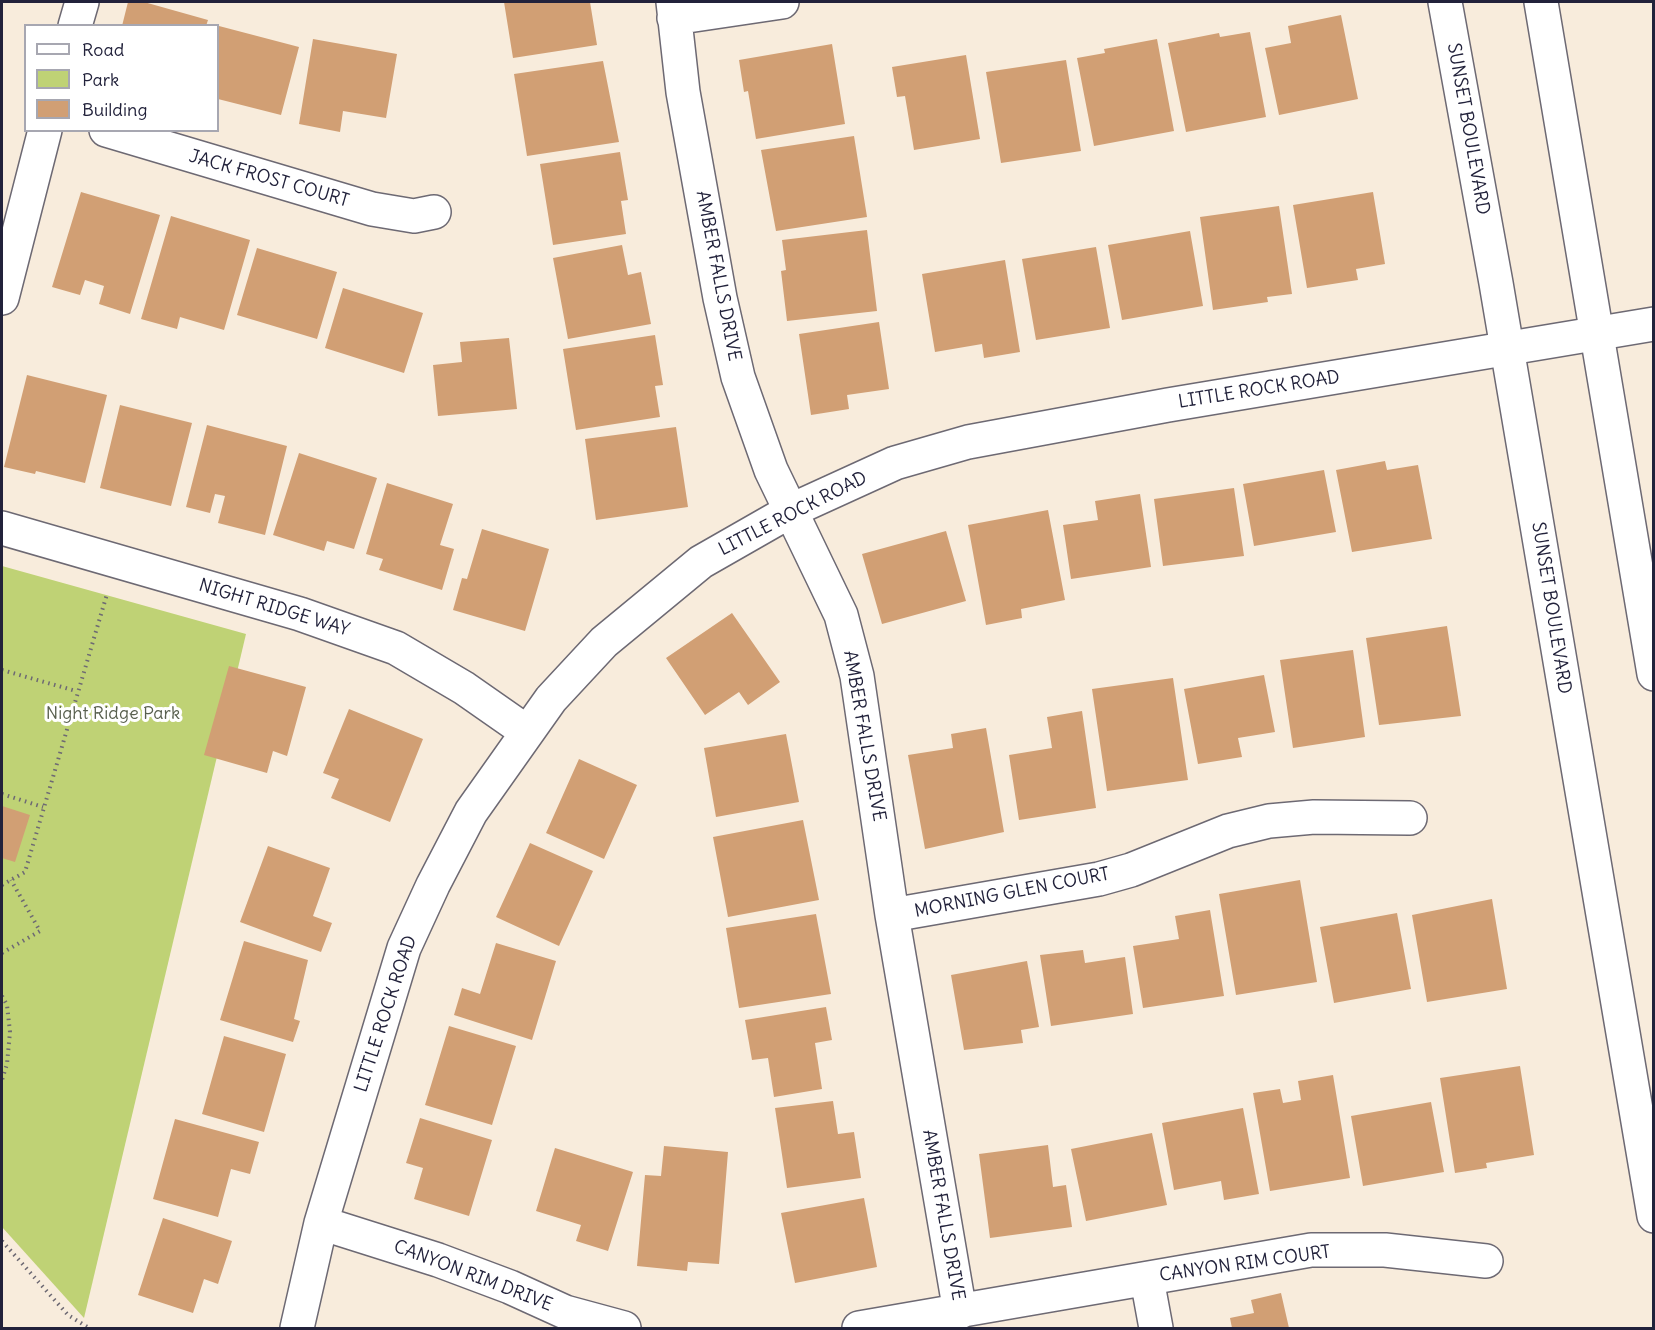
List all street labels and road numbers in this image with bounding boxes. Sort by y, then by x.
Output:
street label: SUNSET BOULEVARD [1442,41,1494,217]
street label: JACK FROST COURT [186,146,352,212]
street label: AMBER FALLS DRIVE [691,189,745,363]
street label: LITTLE ROCK ROAD [1177,367,1341,413]
street label: LITTLE ROCK ROAD [715,467,871,561]
street label: SUNSET BOULEVARD [1527,520,1575,696]
street label: NIGHT RIDGE WAY [196,575,352,641]
street label: AMBER FALLS DRIVE [838,649,890,823]
street label: MORNING GLEN COURT [913,863,1111,923]
street label: LITTLE ROCK ROAD [351,933,421,1095]
street label: AMBER FALLS DRIVE [917,1128,969,1302]
street label: CANYON RIM DRIVE [391,1236,555,1316]
street label: CANYON RIM COURT [1158,1241,1332,1287]

